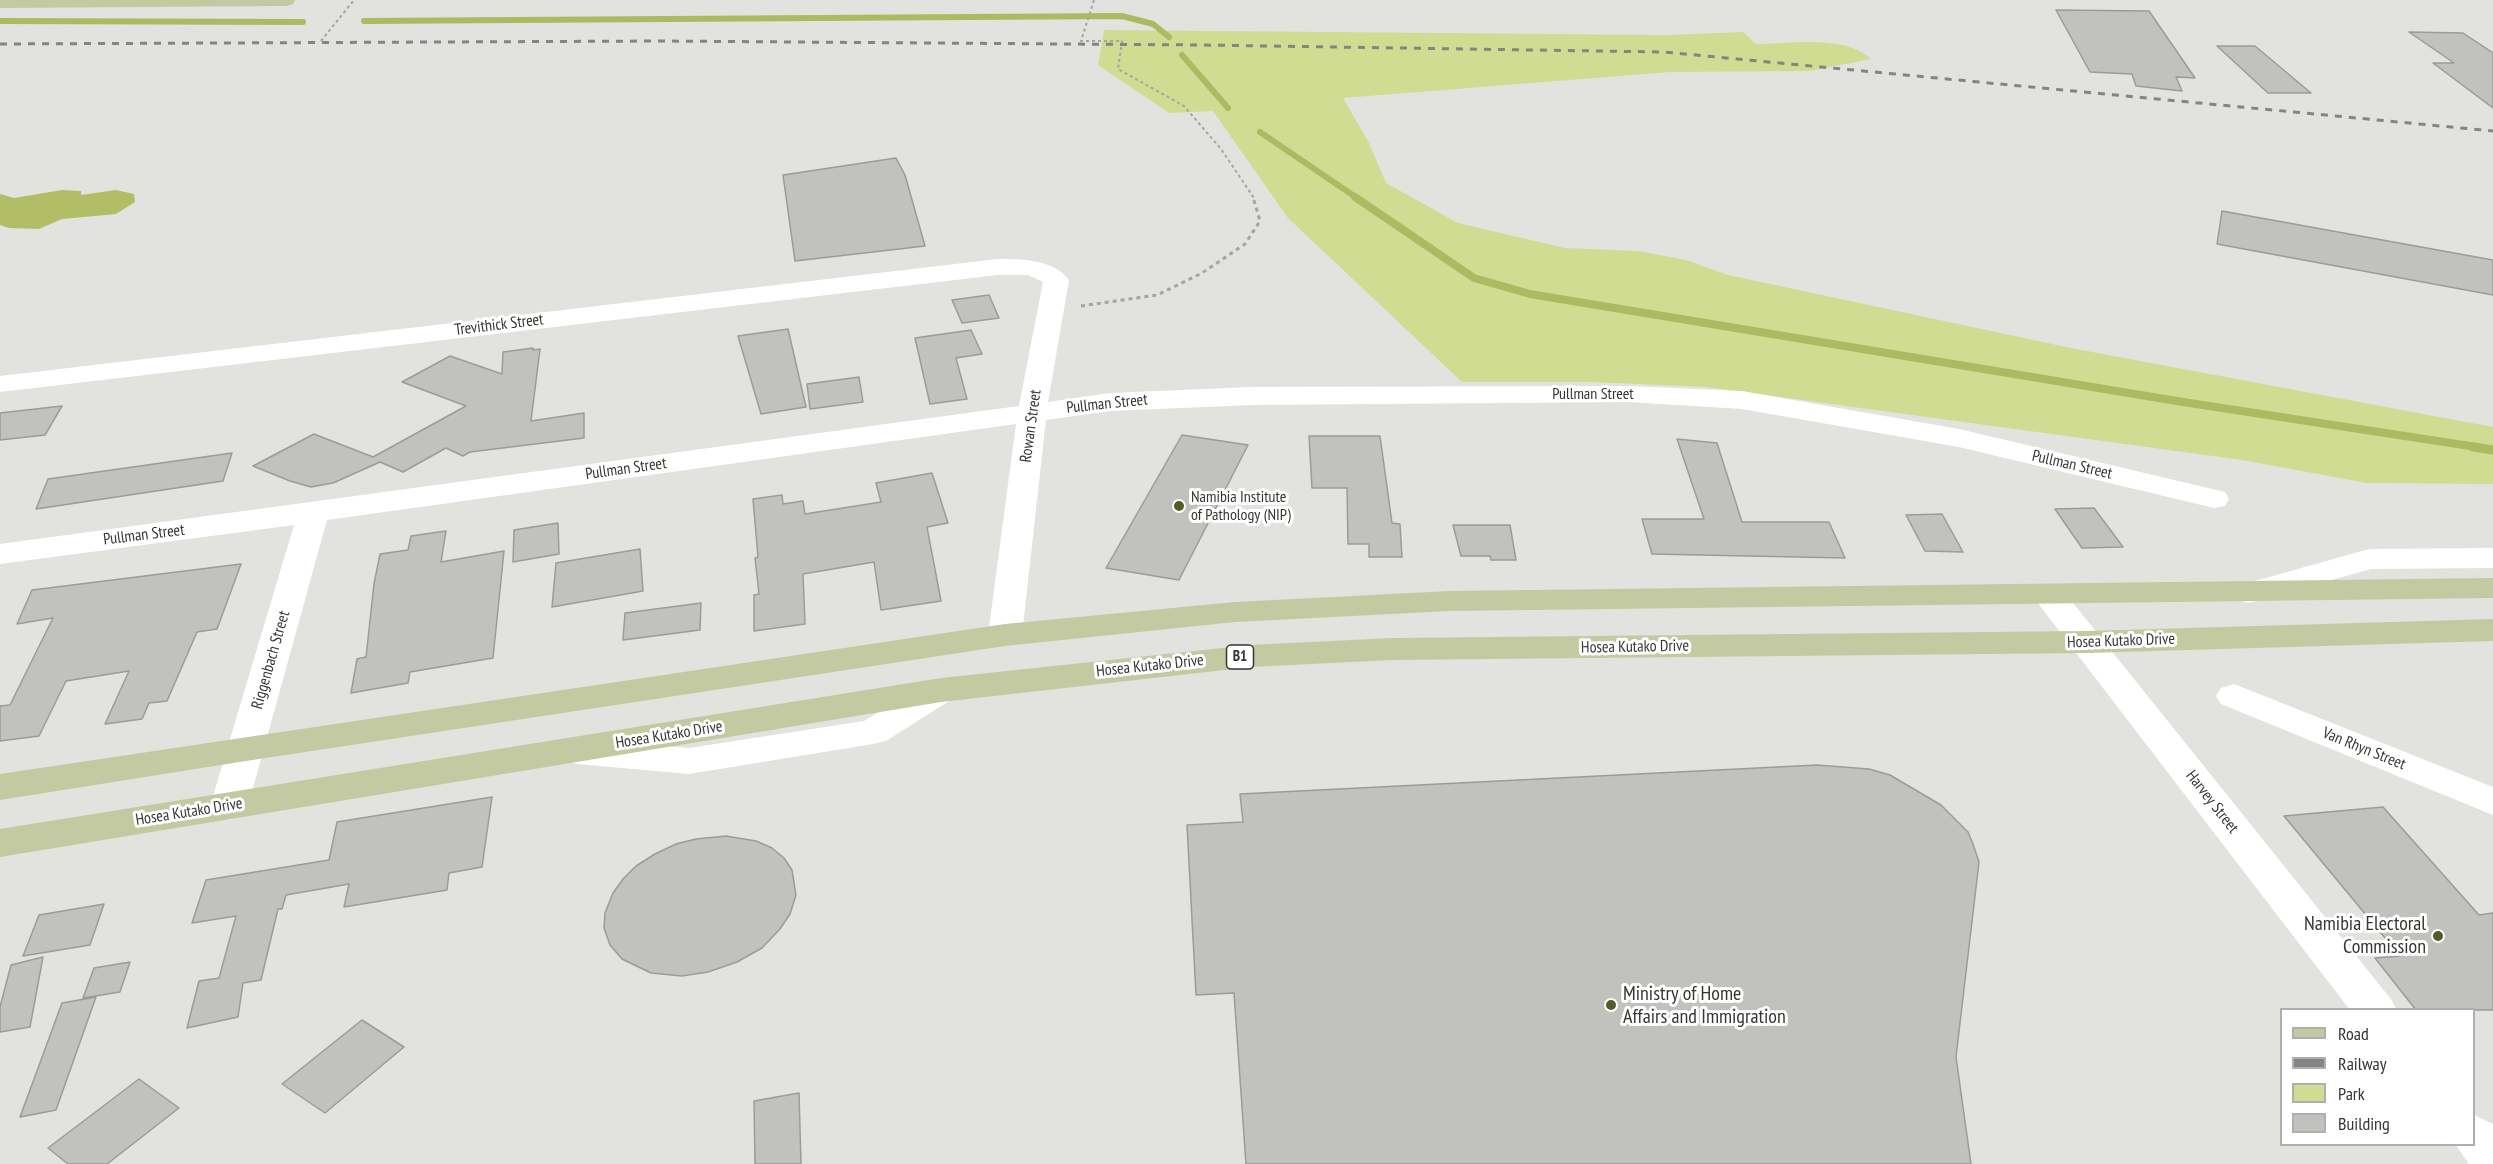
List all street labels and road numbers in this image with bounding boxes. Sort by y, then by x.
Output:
street label: Trevithick Street [453,310,545,340]
street label: Pullman Street [1552,384,1634,404]
street label: Rowan Street [1016,388,1046,464]
street label: Pullman Street [1065,390,1149,418]
street label: Pullman Street [2030,446,2114,484]
street label: Pullman Street [584,454,668,484]
street label: Pullman Street [102,521,186,549]
street label: Riggenbach Street [248,609,294,711]
street label: Hosea Kutako Drive [2067,630,2175,652]
street label: Hosea Kutako Drive [1581,636,1689,658]
road number: B1 [1226,645,1254,669]
street label: Hosea Kutako Drive [1095,651,1205,681]
street label: Hosea Kutako Drive [614,717,724,753]
street label: Van Rhyn Street [2320,724,2408,774]
street label: Harvey Street [2182,767,2242,837]
street label: Hosea Kutako Drive [134,794,244,830]

